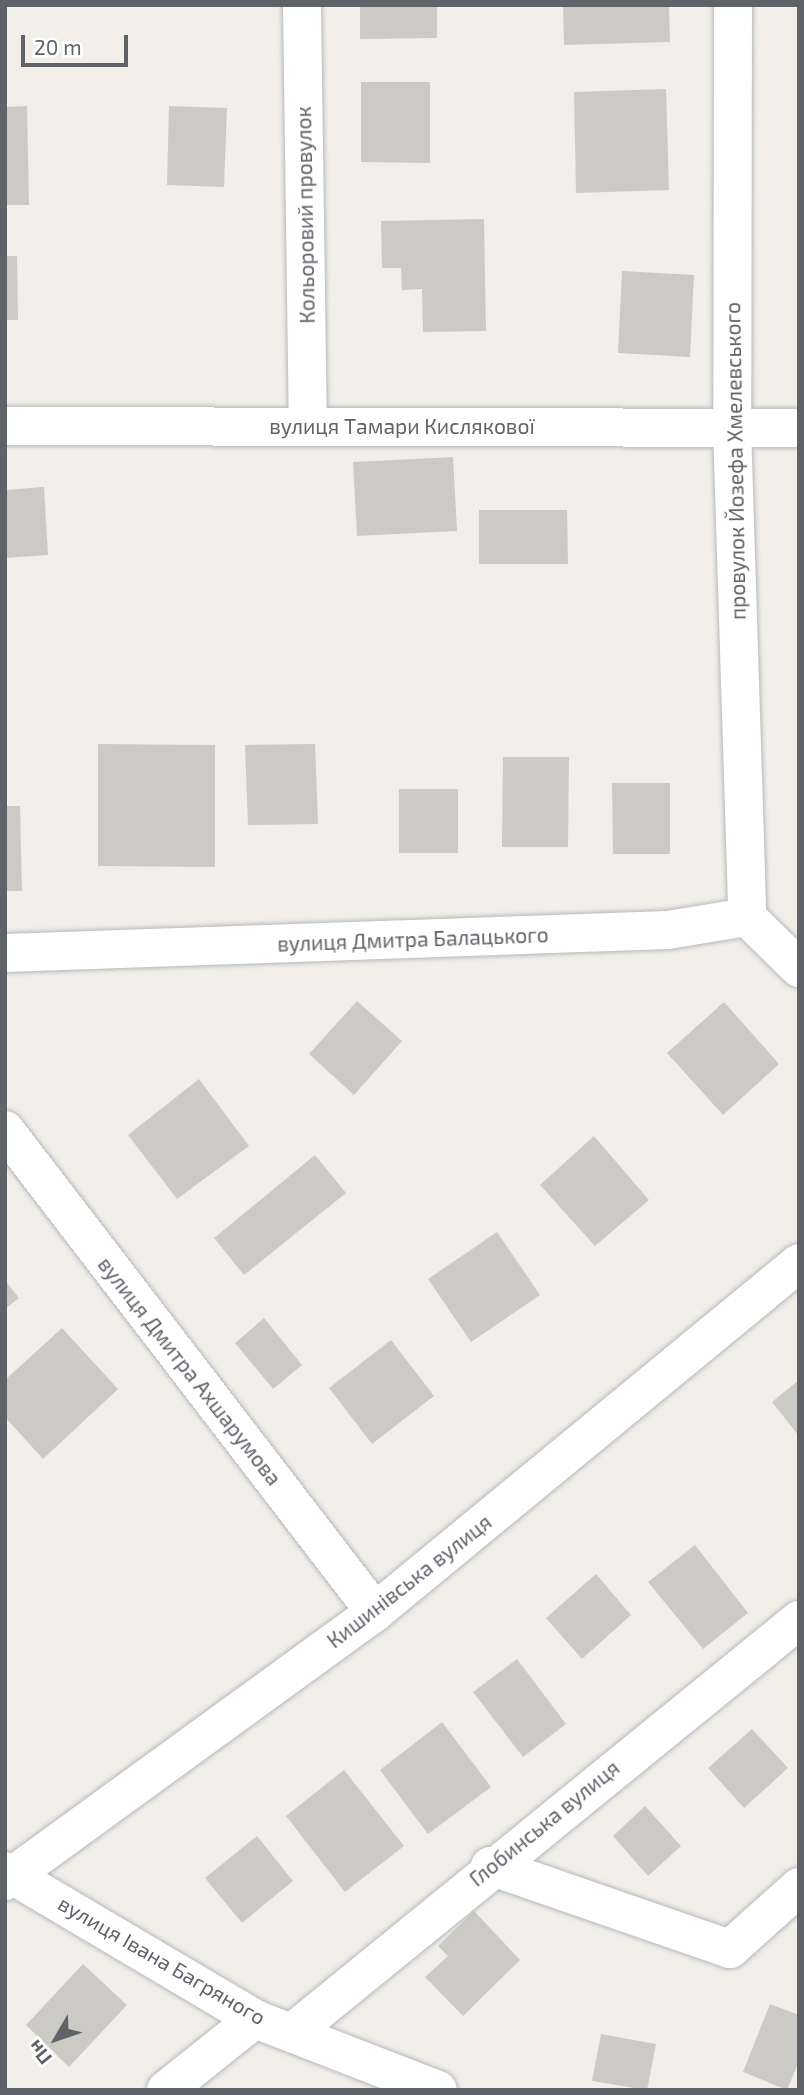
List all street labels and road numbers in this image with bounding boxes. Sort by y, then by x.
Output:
street label: Кольоровий провулок [291,106,319,324]
street label: провулок Йозефа Хмелевського [720,302,750,620]
street label: вулиця Тамари Кислякової [269,413,535,439]
street label: вулиця Дмитра Балацького [277,922,549,956]
street label: вулиця Дмитра Ахшарумова [93,1252,287,1490]
street label: Кишинівська вулиця [322,1509,496,1653]
street label: Глобинська вулиця [464,1755,624,1891]
street label: вулиця Івана Багряного [54,1890,270,2030]

